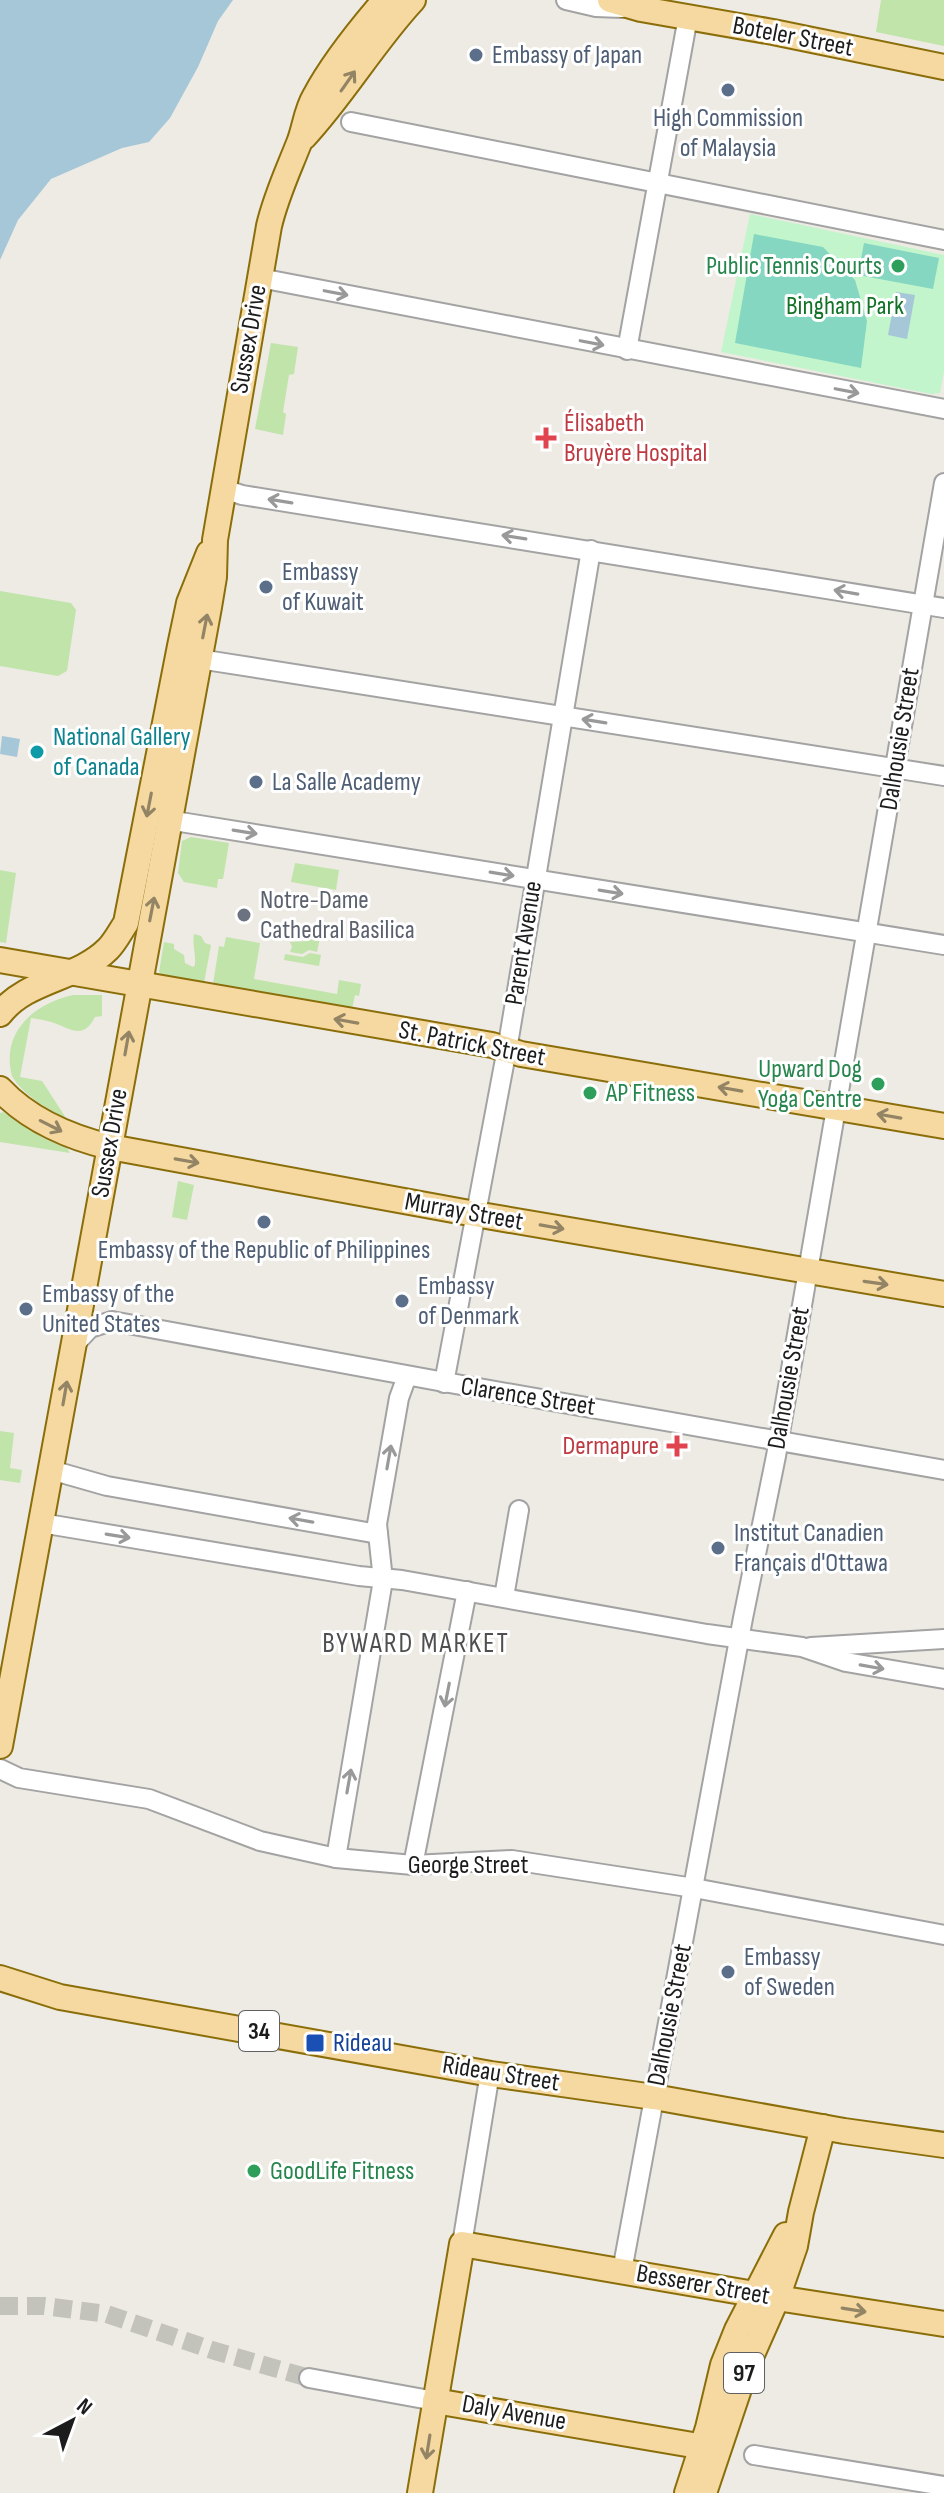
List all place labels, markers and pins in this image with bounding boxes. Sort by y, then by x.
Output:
place label: Embassy of Japan [492,40,642,71]
marker: Embassy of Japan [467,46,485,64]
marker: High Commission of Malaysia [719,81,737,99]
place label: High Commission of Malaysia [653,103,803,164]
place label: Public Tennis Courts [706,251,882,282]
marker: Public Tennis Courts [889,257,907,275]
place label: Élisabeth Bruyère Hospital [564,408,707,469]
marker: Élisabeth Bruyère Hospital [535,427,557,449]
place label: Embassy of Kuwait [282,557,364,618]
marker: Embassy of Kuwait [257,578,275,596]
place label: National Gallery of Canada [53,722,191,783]
marker: National Gallery of Canada [28,743,46,761]
place label: La Salle Academy [272,767,421,798]
marker: La Salle Academy [247,773,265,791]
place label: Notre-Dame Cathedral Basilica [260,885,415,946]
marker: Notre-Dame Cathedral Basilica [235,906,253,924]
place label: Upward Dog Yoga Centre [758,1054,862,1115]
marker: Upward Dog Yoga Centre [869,1075,887,1093]
place label: AP Fitness [605,1078,695,1109]
marker: AP Fitness [581,1084,599,1102]
marker: Embassy of the Republic of Philippines [255,1213,273,1231]
place label: Embassy of the Republic of Philippines [98,1235,430,1266]
place label: Embassy of Denmark [418,1271,519,1332]
place label: Embassy of the United States [42,1279,174,1340]
marker: Embassy of Denmark [393,1292,411,1310]
marker: Embassy of the United States [17,1300,35,1318]
place label: Dermapure [562,1431,659,1462]
marker: Dermapure [666,1435,688,1457]
place label: Institut Canadien Français d'Ottawa [734,1518,888,1579]
marker: Institut Canadien Français d'Ottawa [709,1539,727,1557]
place label: Embassy of Sweden [744,1942,835,2003]
marker: Embassy of Sweden [719,1963,737,1981]
place label: Rideau [333,2028,392,2059]
marker: Rideau [304,2032,326,2054]
place label: GoodLife Fitness [270,2156,414,2187]
marker: GoodLife Fitness [245,2162,263,2180]

